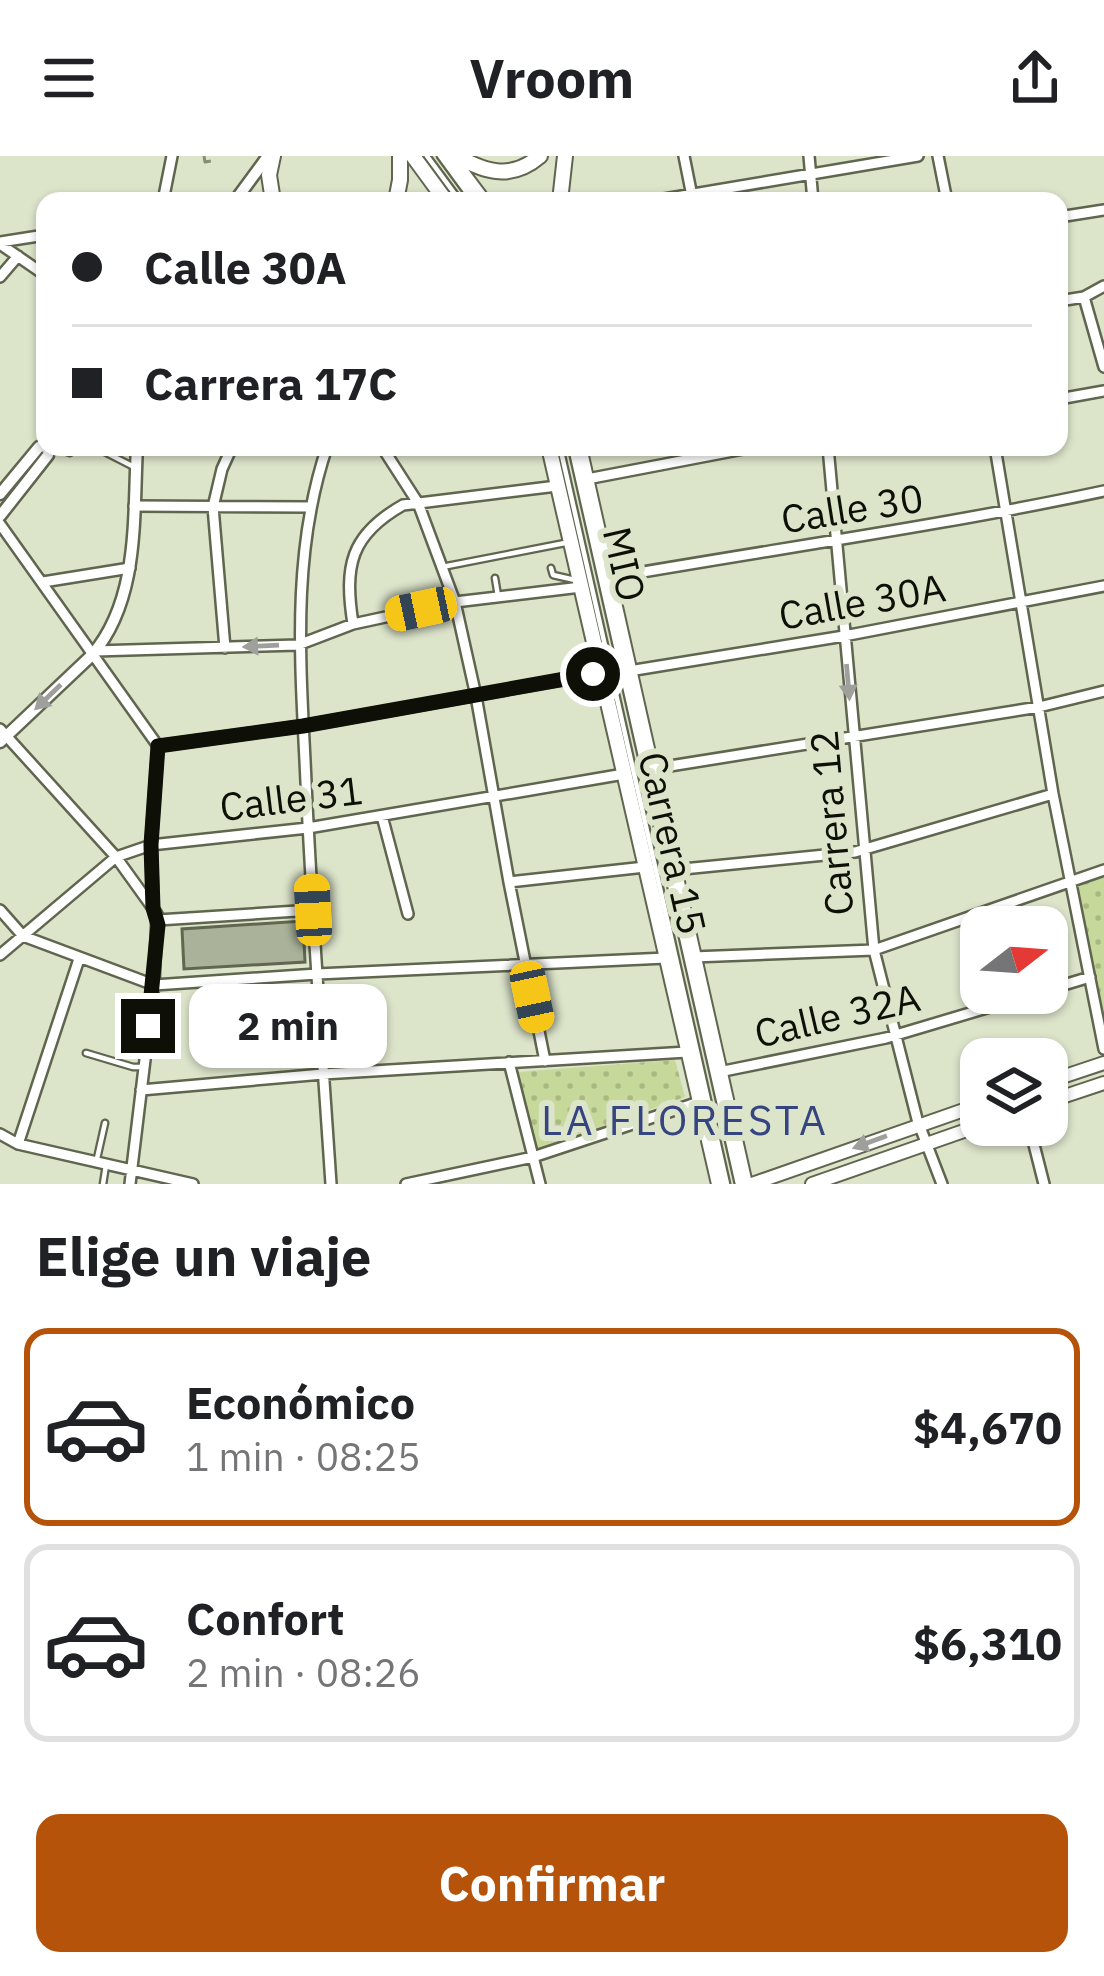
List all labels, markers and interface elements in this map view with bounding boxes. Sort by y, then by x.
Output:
text: Vroom [470,43,634,113]
icon: menu [36,45,102,111]
icon: share [1002,45,1068,111]
text: Calle 30A [144,238,347,296]
text: Carrera 17C [144,354,397,412]
street label: Calle 30 [777,472,927,544]
street label: MIO [592,522,658,606]
street label: Calle 30A [775,561,949,641]
car [382,584,460,634]
one-way arrow [241,637,279,656]
route start [566,647,620,701]
one-way arrow [839,664,858,701]
one-way arrow [34,682,63,710]
street label: Carrera 12 [797,728,865,918]
street label: Carrera 15 [627,747,719,939]
street label: Calle 31 [217,764,365,832]
car [293,873,333,947]
north arrow [960,906,1068,1014]
map controls [960,906,1068,1146]
car [507,958,557,1036]
street label: Calle 32A [749,971,925,1059]
callout: 2 min [190,984,388,1068]
route end [121,999,175,1053]
text: 2 min [237,1000,339,1051]
button: layers [960,1038,1068,1146]
district label: LA FLORESTA [541,1092,829,1147]
one-way arrow [852,1133,888,1152]
text: Elige un viaje [36,1221,371,1291]
icon: car [42,1373,150,1481]
text: Económico [186,1373,415,1431]
text: $4,670 [913,1398,1062,1456]
text: 1 min · 08:25 [186,1431,421,1482]
icon: car [42,1589,150,1697]
text: Confort [186,1589,345,1647]
text: $6,310 [913,1614,1062,1672]
text: 2 min · 08:26 [186,1647,421,1698]
button: Confirmar [36,1814,1068,1952]

